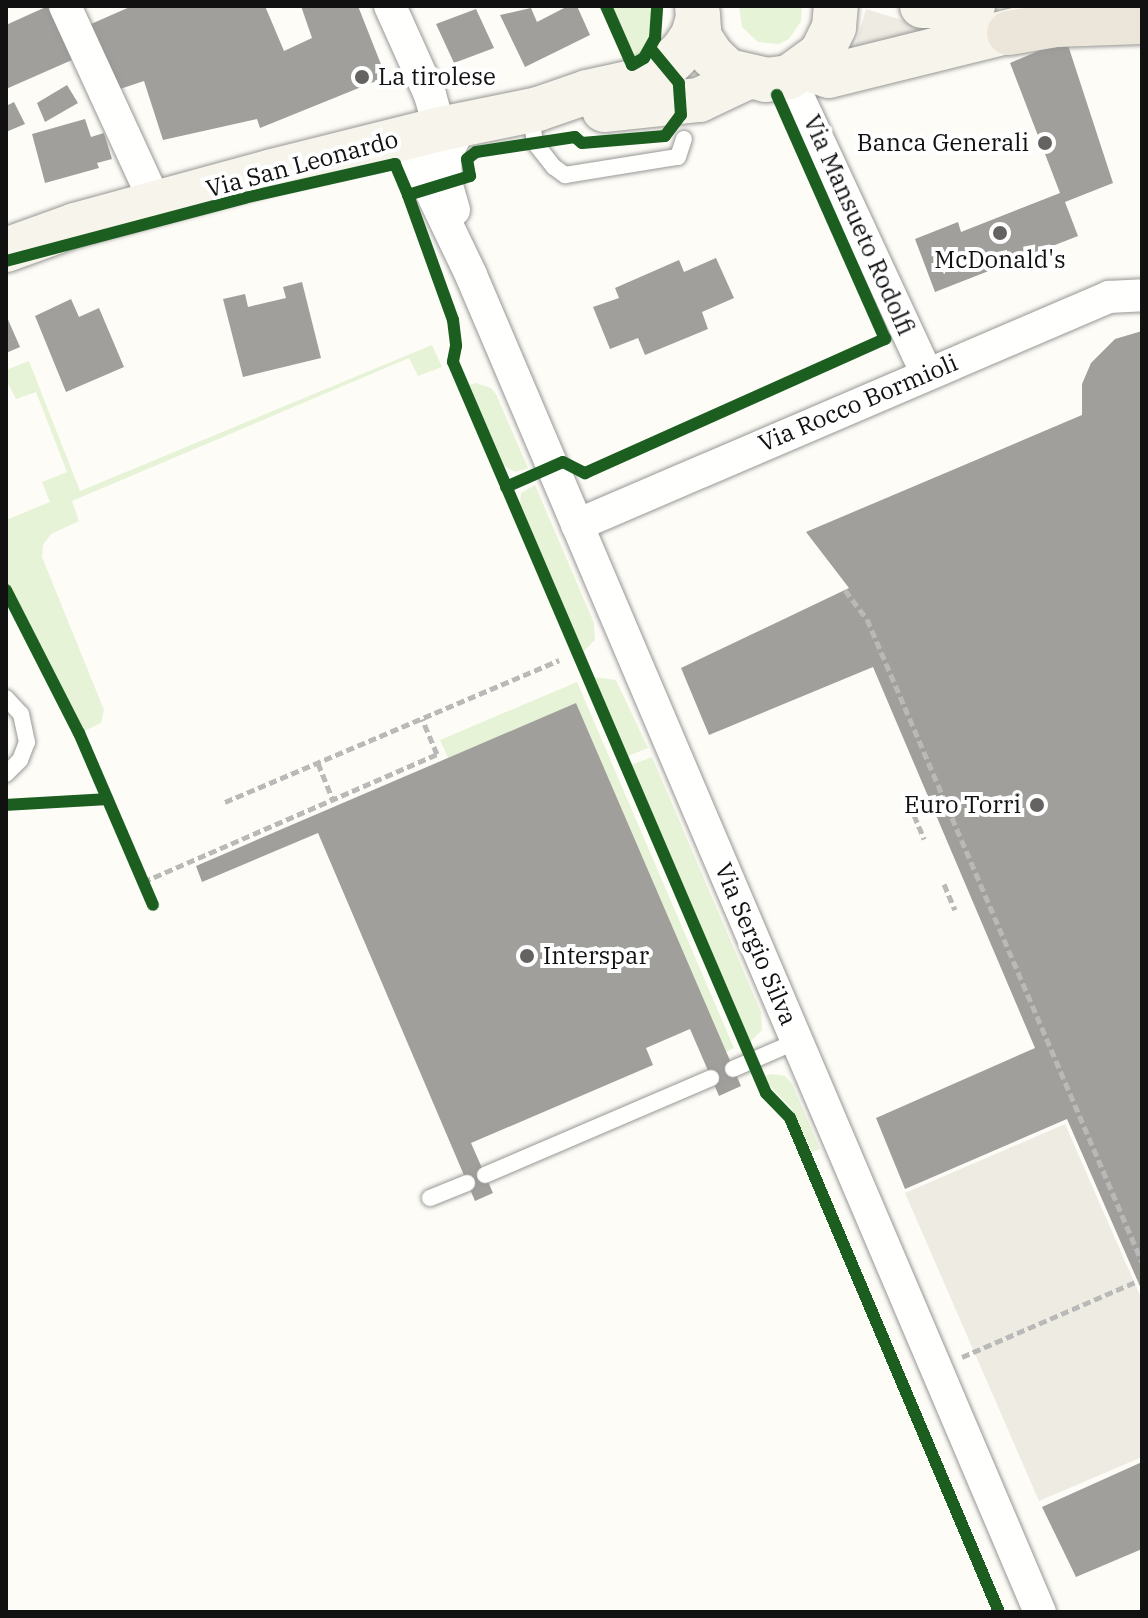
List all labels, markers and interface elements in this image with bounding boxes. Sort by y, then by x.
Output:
place label: La tirolese [378,63,496,91]
marker: La tirolese [353,68,371,86]
street label: Via Mansueto Rodolfi [797,110,921,340]
street label: Via San Leonardo [203,125,401,203]
place label: Banca Generali [857,129,1029,157]
marker: Banca Generali [1036,134,1054,152]
marker: McDonald's [991,224,1009,242]
place label: McDonald's [934,246,1066,274]
street label: Via Rocco Bormioli [754,348,962,458]
place label: Euro Torri [904,791,1021,819]
marker: Euro Torri [1028,796,1046,814]
street label: Via Sergio Silva [709,859,803,1029]
place label: Interspar [543,942,649,970]
marker: Interspar [518,947,536,965]

